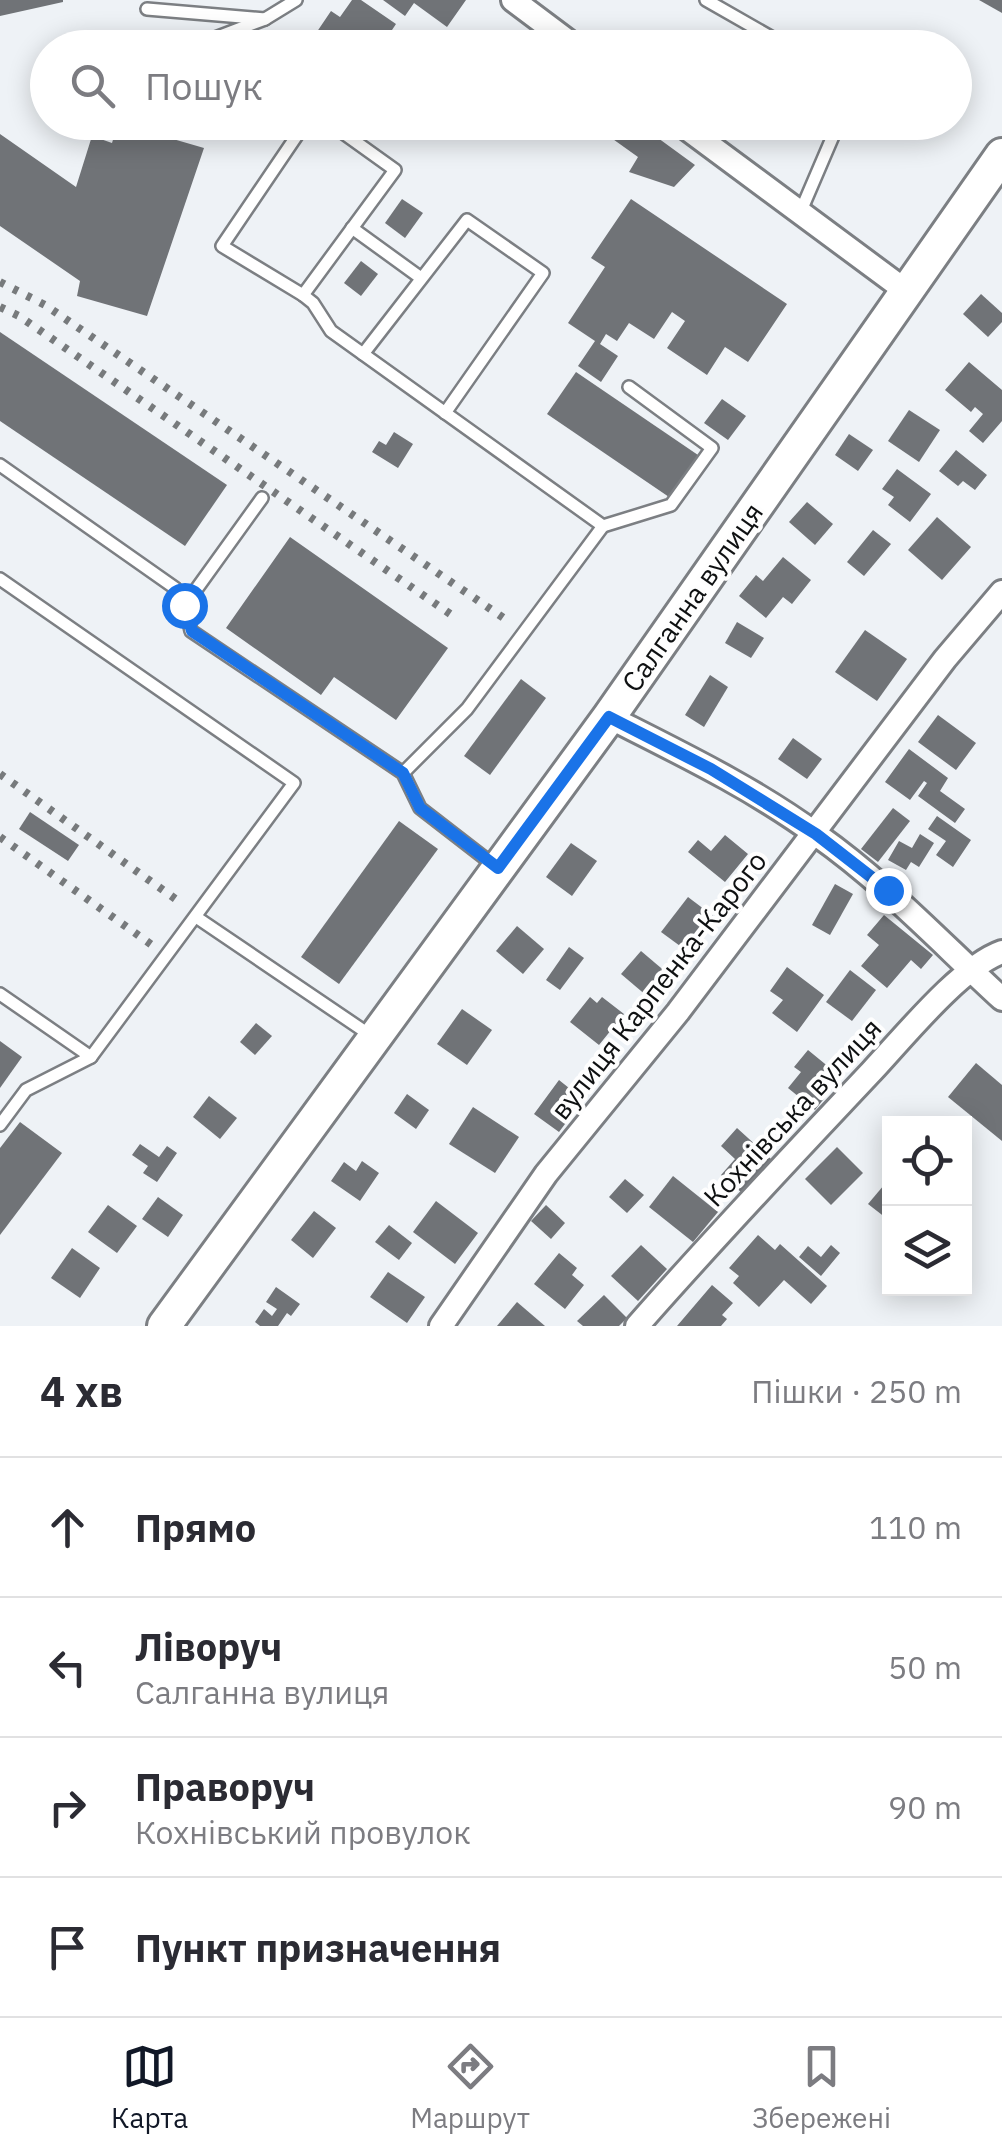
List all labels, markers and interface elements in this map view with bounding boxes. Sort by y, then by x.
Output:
search box [30,30,972,140]
icon: search [65,58,120,113]
text: Пошук [145,61,263,110]
street label: Салганна вулиця [613,495,771,699]
route start [162,583,208,629]
street label: вулиця Карпенка-Карого [542,843,774,1127]
route end [866,868,912,914]
street label: Кохнівська вулиця [695,1010,889,1214]
map controls [882,1116,972,1296]
button: locate [882,1116,972,1206]
button: layers [882,1206,972,1296]
text: 4 хв [40,1364,123,1419]
text: Пішки · 250 m [751,1370,962,1412]
icon: ahead [40,1500,95,1555]
text: Прямо [135,1503,256,1552]
text: 110 m [869,1506,962,1548]
text: Ліворуч [135,1622,282,1671]
icon: left [40,1640,95,1695]
text: 50 m [888,1646,962,1688]
text: Салганна вулиця [135,1671,389,1713]
text: Праворуч [135,1762,315,1811]
icon: right [40,1780,95,1835]
text: 90 m [888,1786,962,1828]
text: Кохнівський провулок [135,1811,471,1853]
icon: arrive [40,1920,95,1975]
text: Пункт призначення [135,1923,501,1972]
tab: Карта [111,2039,188,2136]
tab: Маршрут [410,2039,530,2136]
tab: Збережені [752,2039,891,2136]

